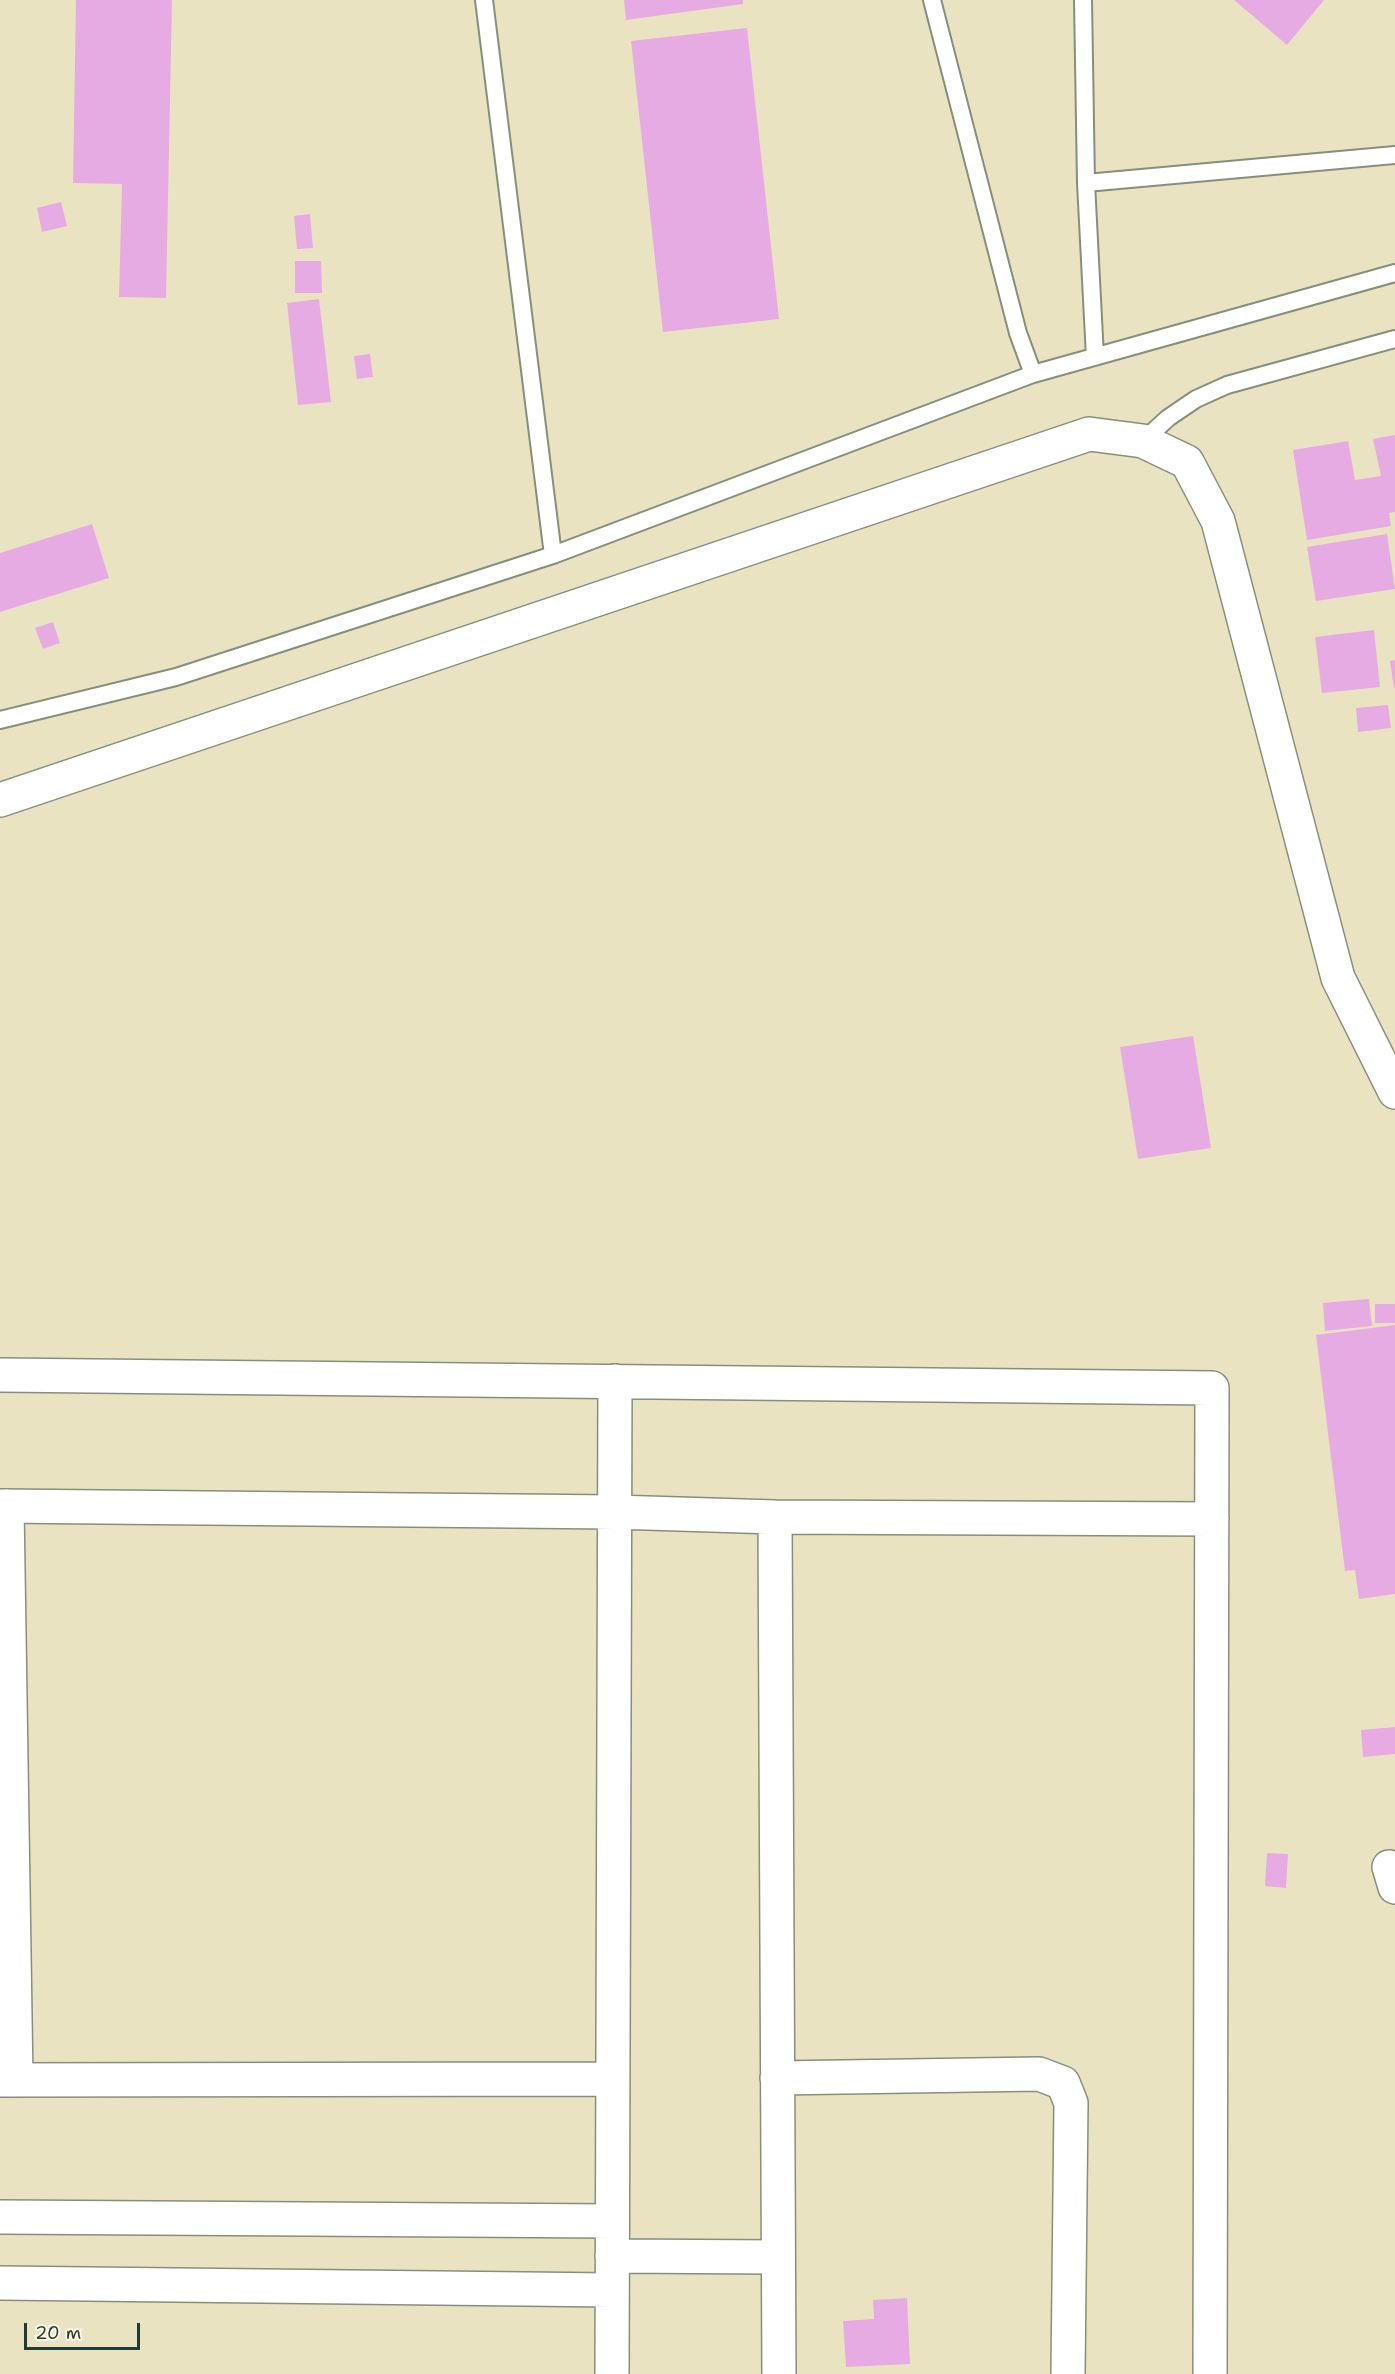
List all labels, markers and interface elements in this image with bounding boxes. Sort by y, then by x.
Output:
scale bar [27,2311,142,2349]
text: 20 m [35,2321,81,2345]

